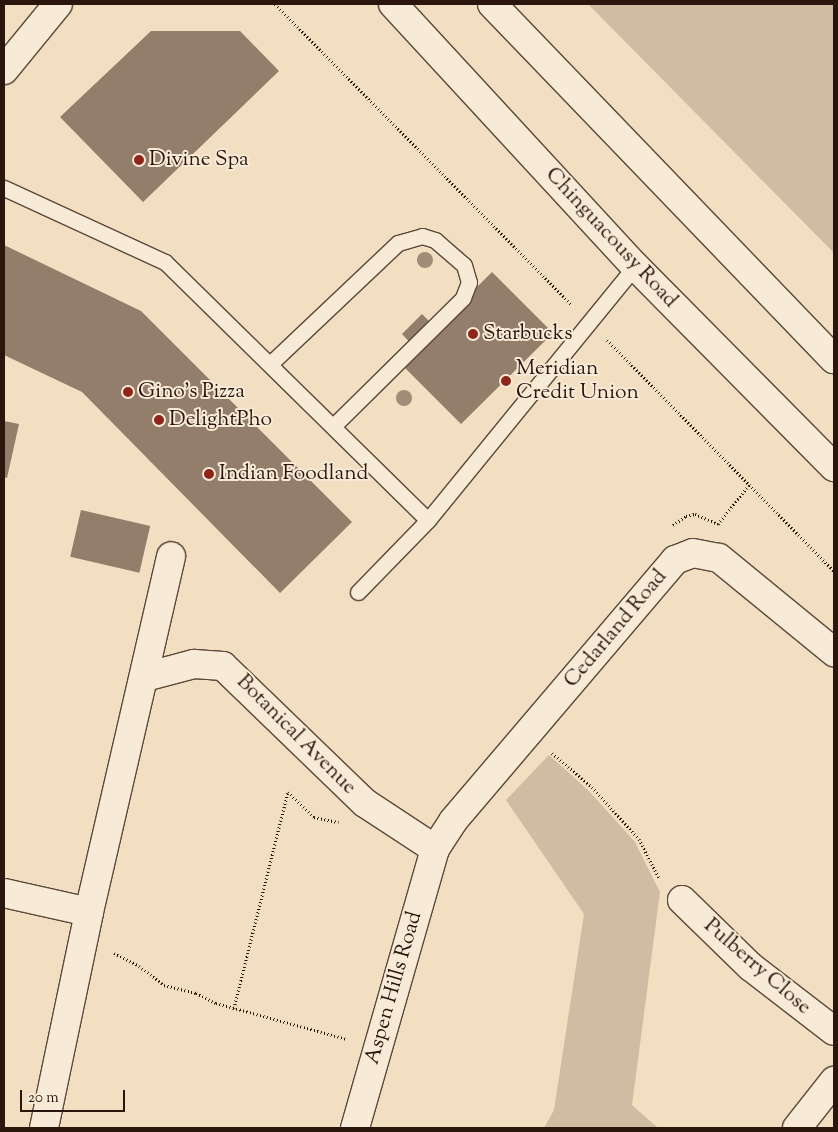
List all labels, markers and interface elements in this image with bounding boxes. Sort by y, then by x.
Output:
place label: Divine Spa [149,147,249,173]
marker: Divine Spa [133,154,145,166]
street label: Chinguacousy Road [540,163,682,313]
place label: Starbucks [483,321,572,347]
marker: Starbucks [467,328,479,340]
place label: Meridian Credit Union [516,356,639,406]
marker: Meridian Credit Union [500,375,512,387]
place label: Gino's Pizza [138,379,245,405]
marker: Gino's Pizza [122,386,134,398]
place label: DelightPho [169,407,272,433]
marker: DelightPho [153,414,165,426]
place label: Indian Foodland [219,461,368,487]
marker: Indian Foodland [203,468,215,480]
street label: Cedarland Road [559,565,673,693]
street label: Botanical Avenue [231,670,361,800]
street label: Aspen Hills Road [360,909,428,1067]
street label: Pulberry Close [698,914,816,1020]
scale bar [22,1080,128,1112]
text: 20 m [28,1088,59,1109]

